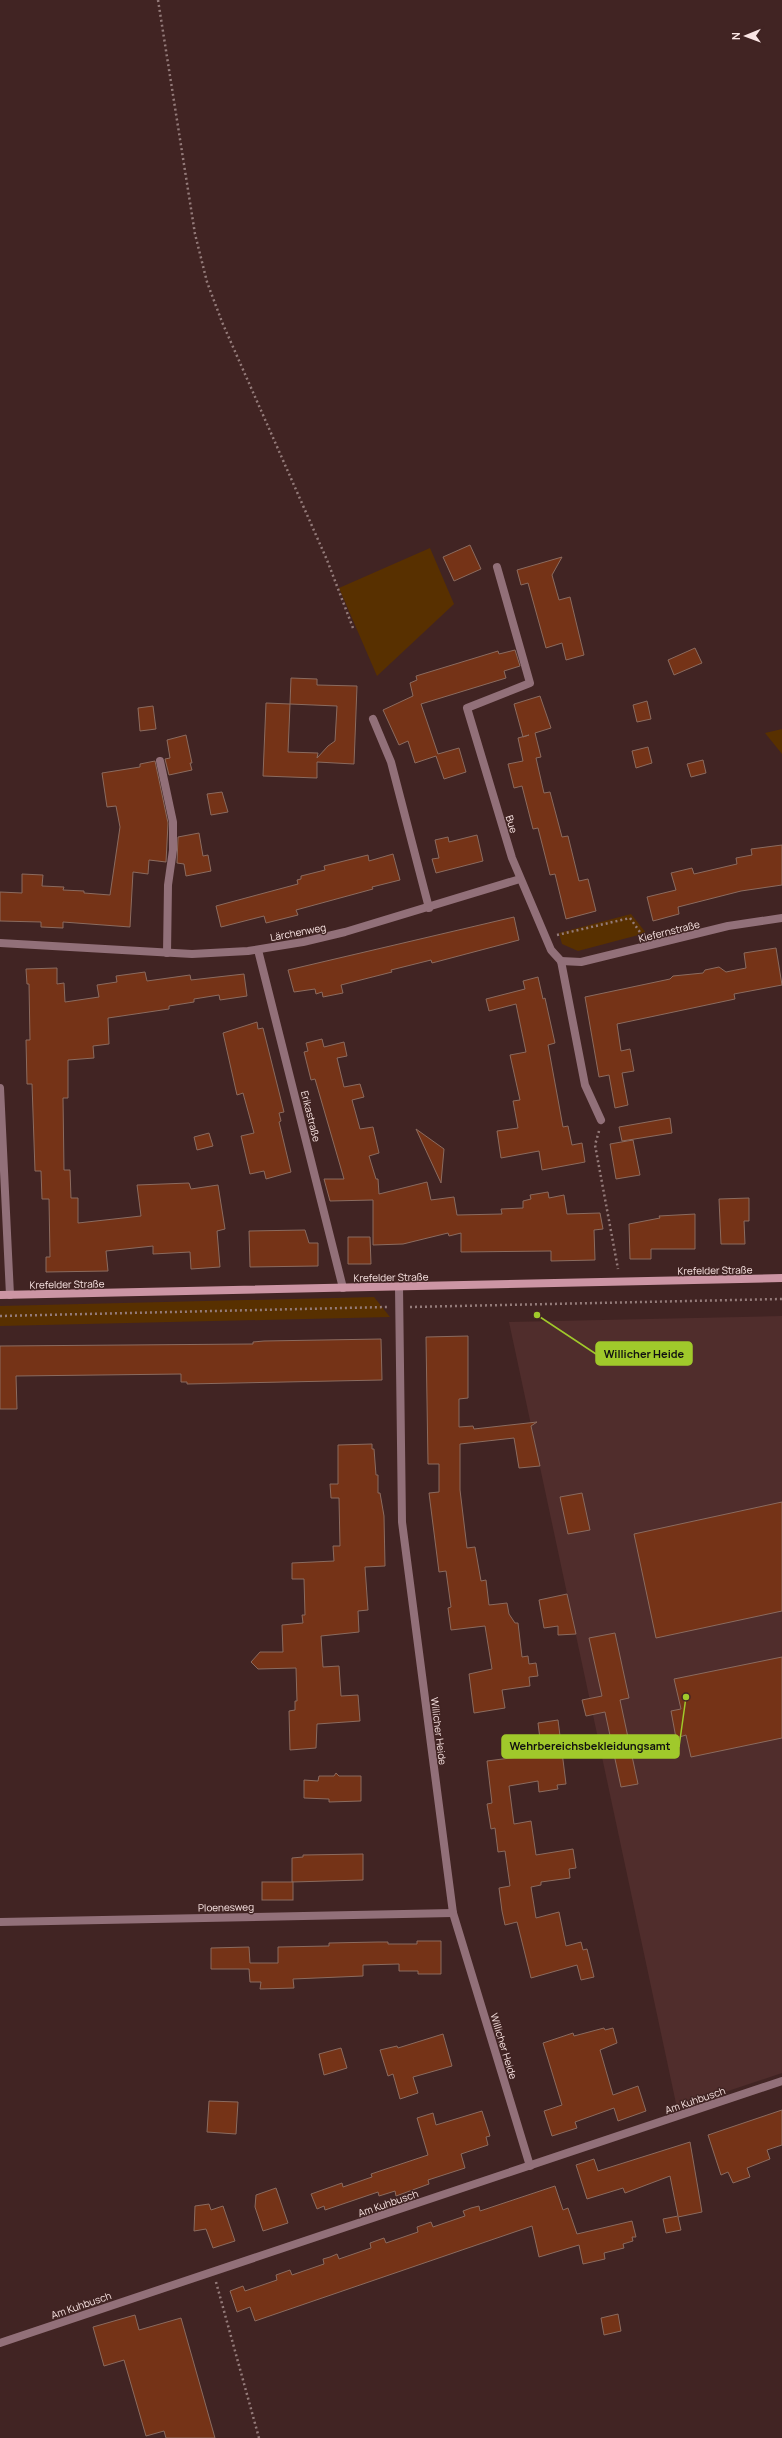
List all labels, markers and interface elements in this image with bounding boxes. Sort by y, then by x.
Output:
north arrow [726,16,766,56]
text: N [728,32,743,40]
street label: Bue [503,813,521,835]
street label: Kiefernstraße [637,917,701,945]
street label: Lärchenweg [269,920,327,944]
street label: Erikastraße [298,1089,324,1143]
street label: Krefelder Straße [677,1262,753,1278]
street label: Krefelder Straße [353,1269,429,1285]
street label: Krefelder Straße [29,1276,105,1292]
callout: Willicher Heide [596,1342,692,1365]
text: Willicher Heide [604,1346,685,1361]
street label: Willicher Heide [428,1696,450,1766]
callout: Wehrbereichsbekleidungsamt [502,1735,679,1758]
text: Wehrbereichsbekleidungsamt [510,1738,671,1753]
street label: Ploenesweg [198,1900,254,1914]
street label: Willicher Heide [487,2011,521,2081]
street label: Am Kuhbusch [663,2083,727,2117]
street label: Am Kuhbusch [356,2186,420,2220]
street label: Am Kuhbusch [49,2288,113,2322]

